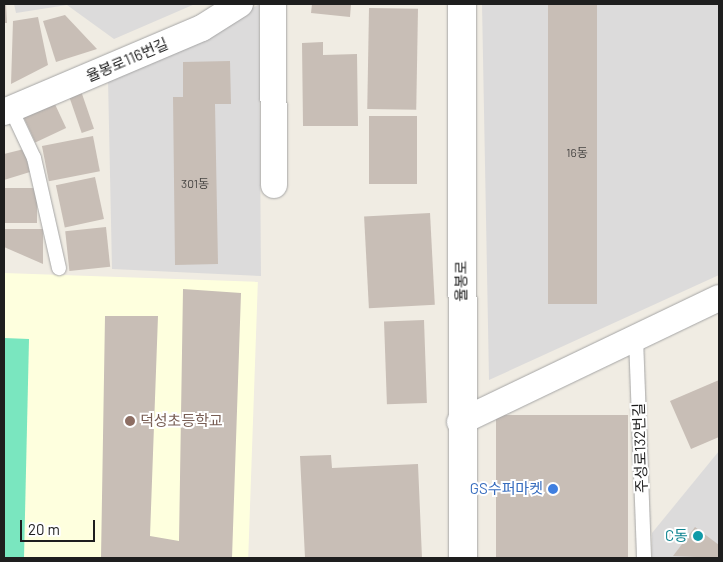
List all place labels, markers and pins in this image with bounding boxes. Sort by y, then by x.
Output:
place label: 덕성초등학교 [140,412,223,430]
marker: 덕성초등학교 [124,415,136,427]
place label: GS수퍼마켓 [470,480,543,498]
marker: GS수퍼마켓 [547,483,559,495]
place label: C동 [665,527,688,545]
marker: C동 [692,530,704,542]

